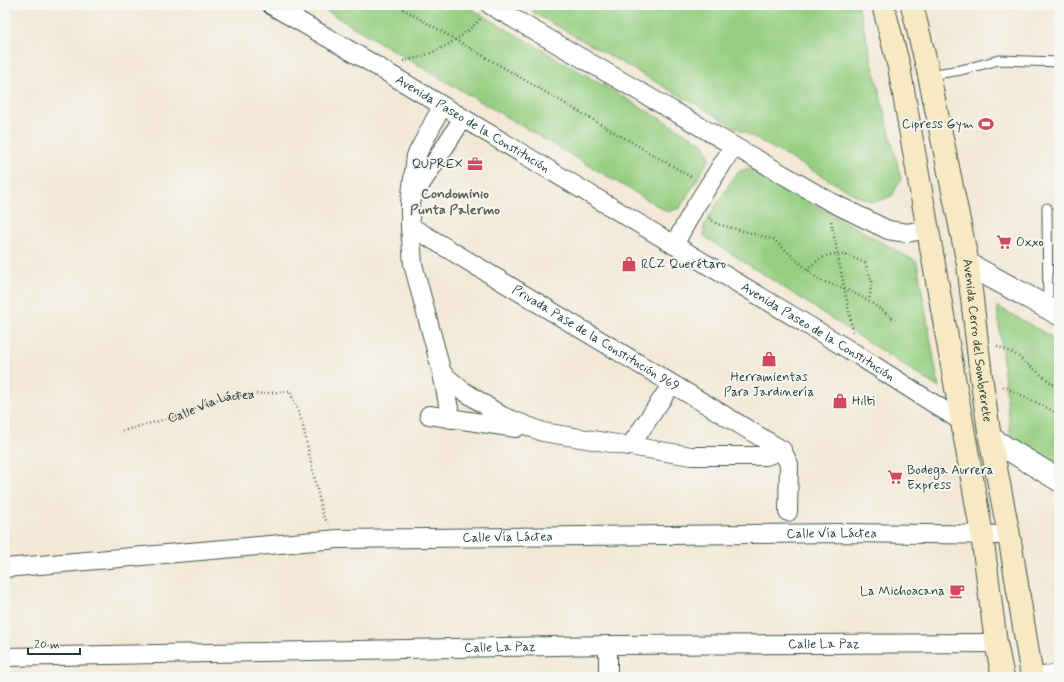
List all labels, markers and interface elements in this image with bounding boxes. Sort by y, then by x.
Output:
street label: Avenida Paseo de la Constitución [392,71,553,177]
sports icon: Cipress Gym [977,115,995,133]
place label: Cipress Gym [902,116,974,133]
office icon: QUPREX [466,155,484,173]
place label: QUPREX [412,156,463,173]
district label: Condominio Punta Palermo [410,185,500,219]
supermarket icon: Oxxo [995,233,1013,251]
place label: Oxxo [1016,234,1044,251]
shop icon: RCZ Querétaro [620,255,638,273]
place label: RCZ Querétaro [641,256,726,273]
street label: Avenida Cerro del Sombrerete [959,257,996,423]
street label: Avenida Paseo de la Constitución [738,278,898,385]
street label: Privada Pase de la Constitución 969 [509,281,683,395]
shop icon: Herramientas Para Jardinería [760,350,778,368]
place label: Herramientas Para Jardinería [724,369,814,401]
street label: Calle Vía Láctea [166,386,255,427]
shop icon: Hilti [831,392,849,410]
place label: Hilti [852,393,875,410]
place label: Bodega Aurrera Express [907,462,994,494]
supermarket icon: Bodega Aurrera Express [886,468,904,486]
street label: Calle Vía Láctea [786,524,877,542]
street label: Calle Vía Láctea [462,528,553,546]
cafe icon: La Michoacana [948,582,966,600]
place label: La Michoacana [860,583,945,600]
scale bar [28,630,80,656]
street label: Calle La Paz [788,635,860,653]
text: 20 m [34,637,60,653]
street label: Calle La Paz [464,638,536,656]

